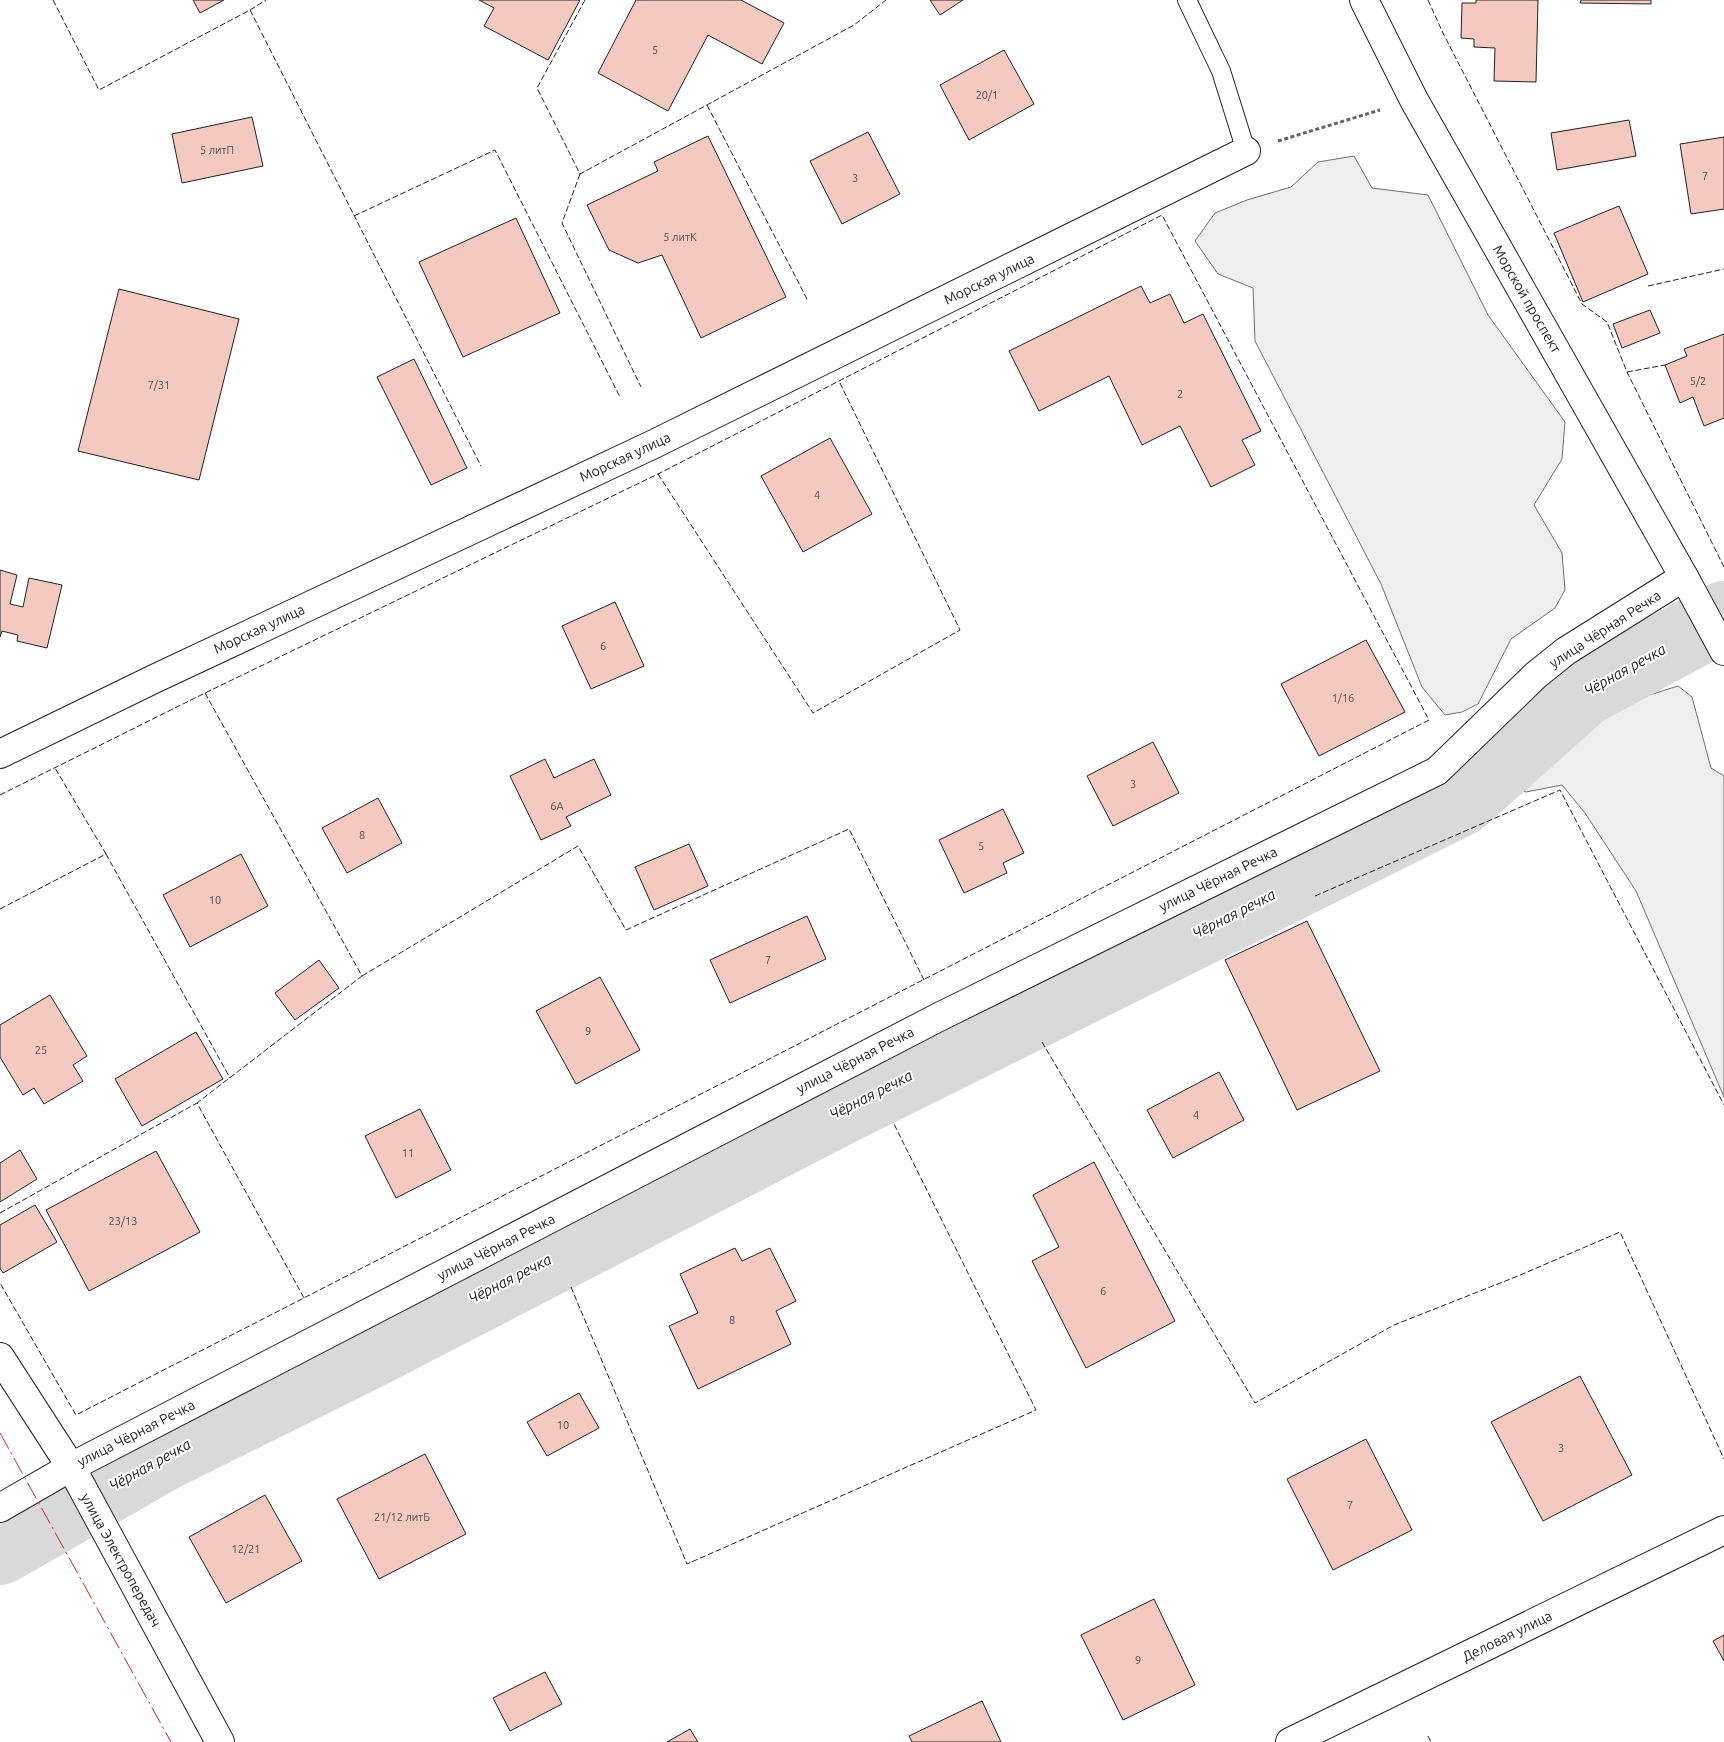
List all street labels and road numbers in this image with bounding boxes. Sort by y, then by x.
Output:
street label: Морской проспект [1490,242,1564,356]
street label: Морская улица [941,250,1037,308]
street label: Морская улица [577,429,673,485]
street label: улица Чёрная Речка [1546,587,1664,671]
street label: Морская улица [211,601,307,657]
street label: улица Чёрная Речка [1156,843,1280,915]
street label: улица Чёрная Речка [794,1023,916,1097]
street label: улица Чёрная Речка [435,1210,557,1284]
street label: улица Чёрная Речка [75,1396,197,1470]
street label: улица Электропередач [78,1490,164,1630]
street label: Деловая улица [1460,1607,1554,1665]

